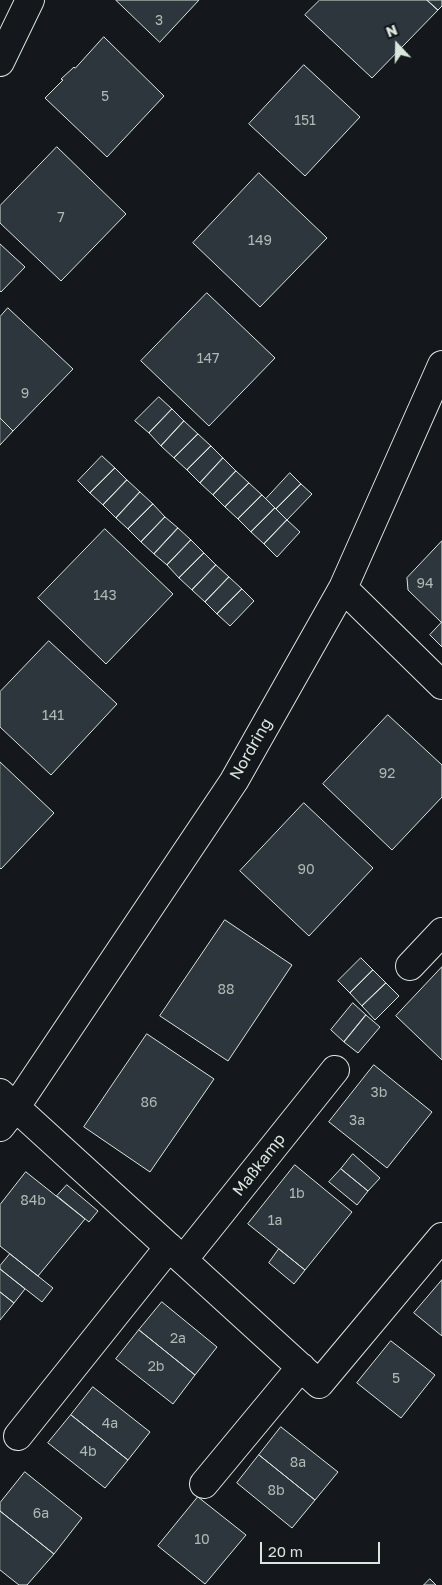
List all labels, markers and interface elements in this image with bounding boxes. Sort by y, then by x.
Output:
house number: 3 [155,13,163,29]
north arrow [372,20,422,70]
text: N [383,21,399,40]
house number: 5 [101,89,109,105]
house number: 151 [294,113,316,129]
house number: 7 [57,210,65,226]
house number: 149 [248,233,272,249]
house number: 147 [197,351,219,367]
house number: 9 [21,386,29,402]
house number: 94 [416,576,434,592]
house number: 143 [93,588,117,604]
house number: 141 [42,708,64,724]
street label: Nordring [226,715,276,783]
house number: 92 [379,766,395,782]
house number: 90 [297,862,315,878]
house number: 88 [217,982,235,998]
house number: 3b [371,1085,387,1101]
house number: 86 [140,1095,158,1111]
house number: 3a [349,1113,365,1129]
street label: Maßkamp [229,1130,289,1200]
house number: 1b [289,1186,305,1202]
house number: 84b [20,1193,46,1209]
house number: 1a [268,1213,282,1229]
house number: 2a [170,1331,186,1347]
house number: 2b [148,1359,164,1375]
house number: 5 [392,1371,400,1387]
house number: 4a [102,1416,118,1432]
house number: 4b [79,1444,97,1460]
house number: 8a [290,1455,306,1471]
house number: 8b [267,1483,285,1499]
house number: 6a [33,1506,49,1522]
house number: 10 [194,1532,210,1548]
scale bar [262,1532,382,1564]
text: 20 m [268,1542,303,1560]

